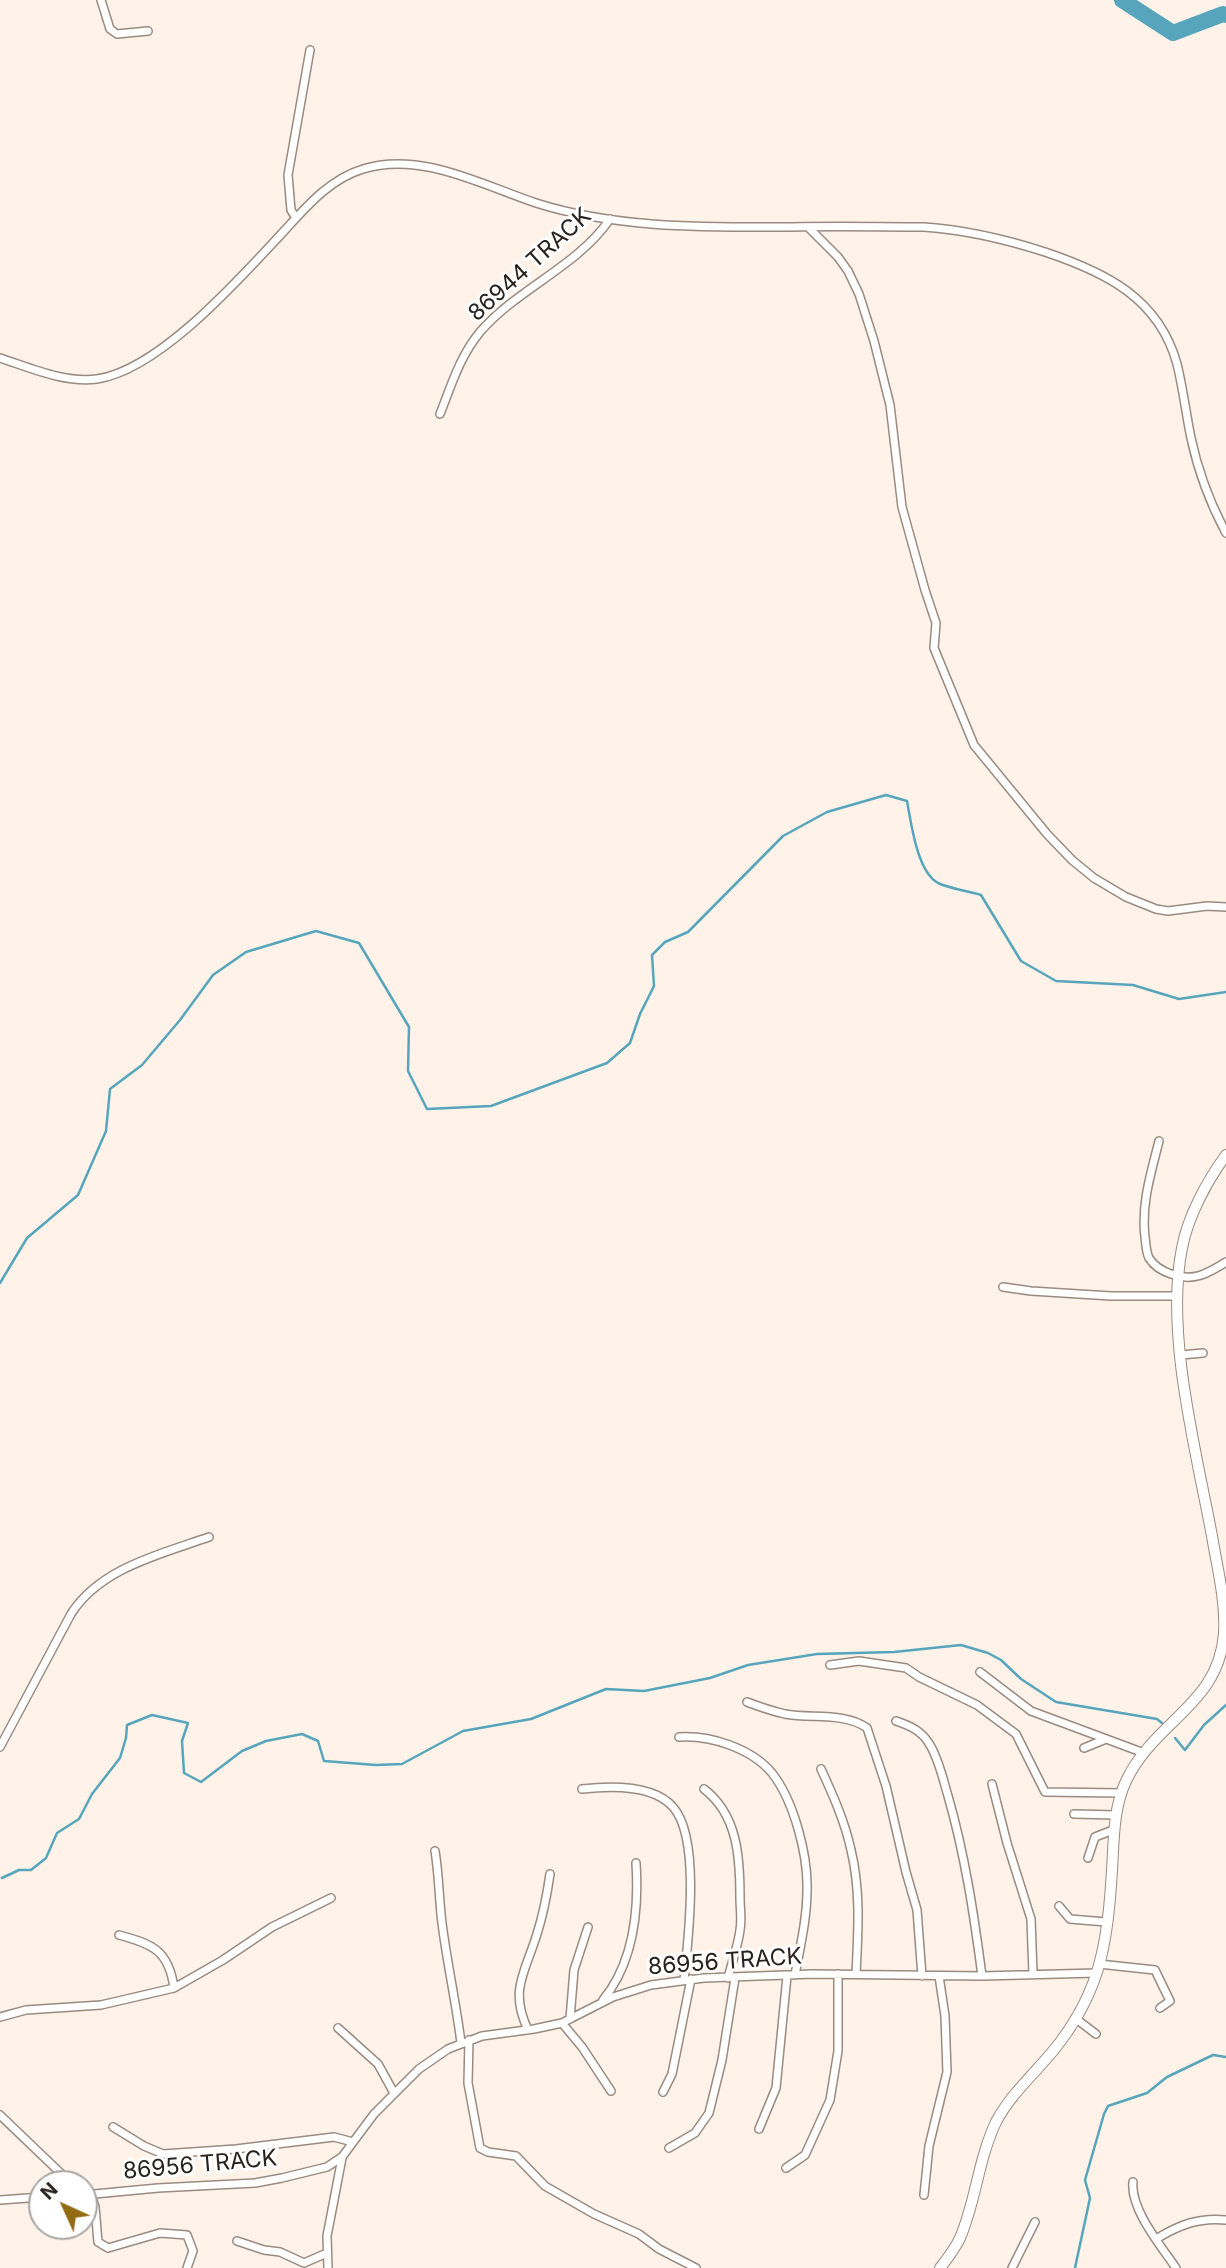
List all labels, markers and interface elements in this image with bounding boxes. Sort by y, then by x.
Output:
street label: 86944 TRACK [463,203,597,327]
street label: 86956 TRACK [647,1943,803,1981]
street label: 86956 TRACK [122,2145,278,2185]
north arrow [28,2170,98,2240]
text: N [36,2178,62,2204]

